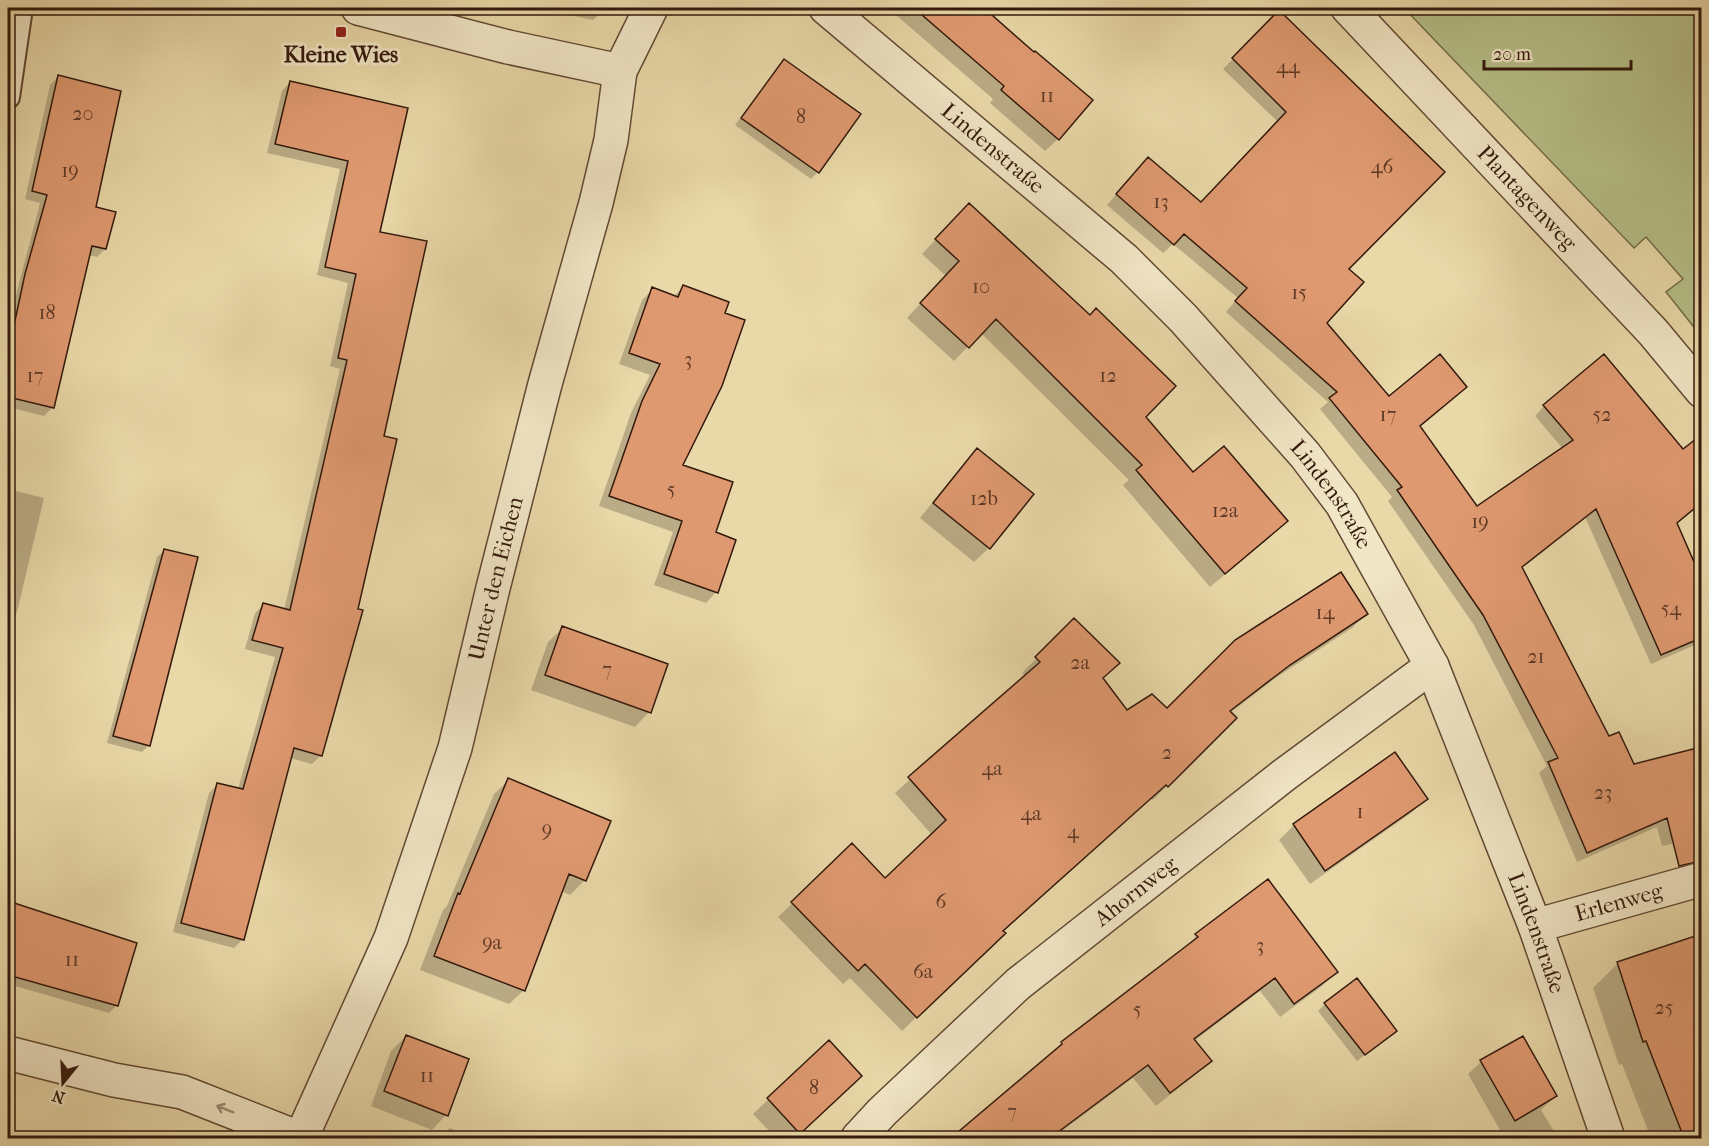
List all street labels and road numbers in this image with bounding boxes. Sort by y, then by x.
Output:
street label: Lindenstraße [936,98,1050,199]
street label: Plantagenweg [1472,140,1582,256]
street label: Lindenstraße [1285,435,1377,554]
street label: Unter den Eichen [463,494,529,663]
street label: Ahornweg [1089,851,1183,932]
street label: Lindenstraße [1502,869,1570,997]
street label: Erlenweg [1572,878,1666,927]

